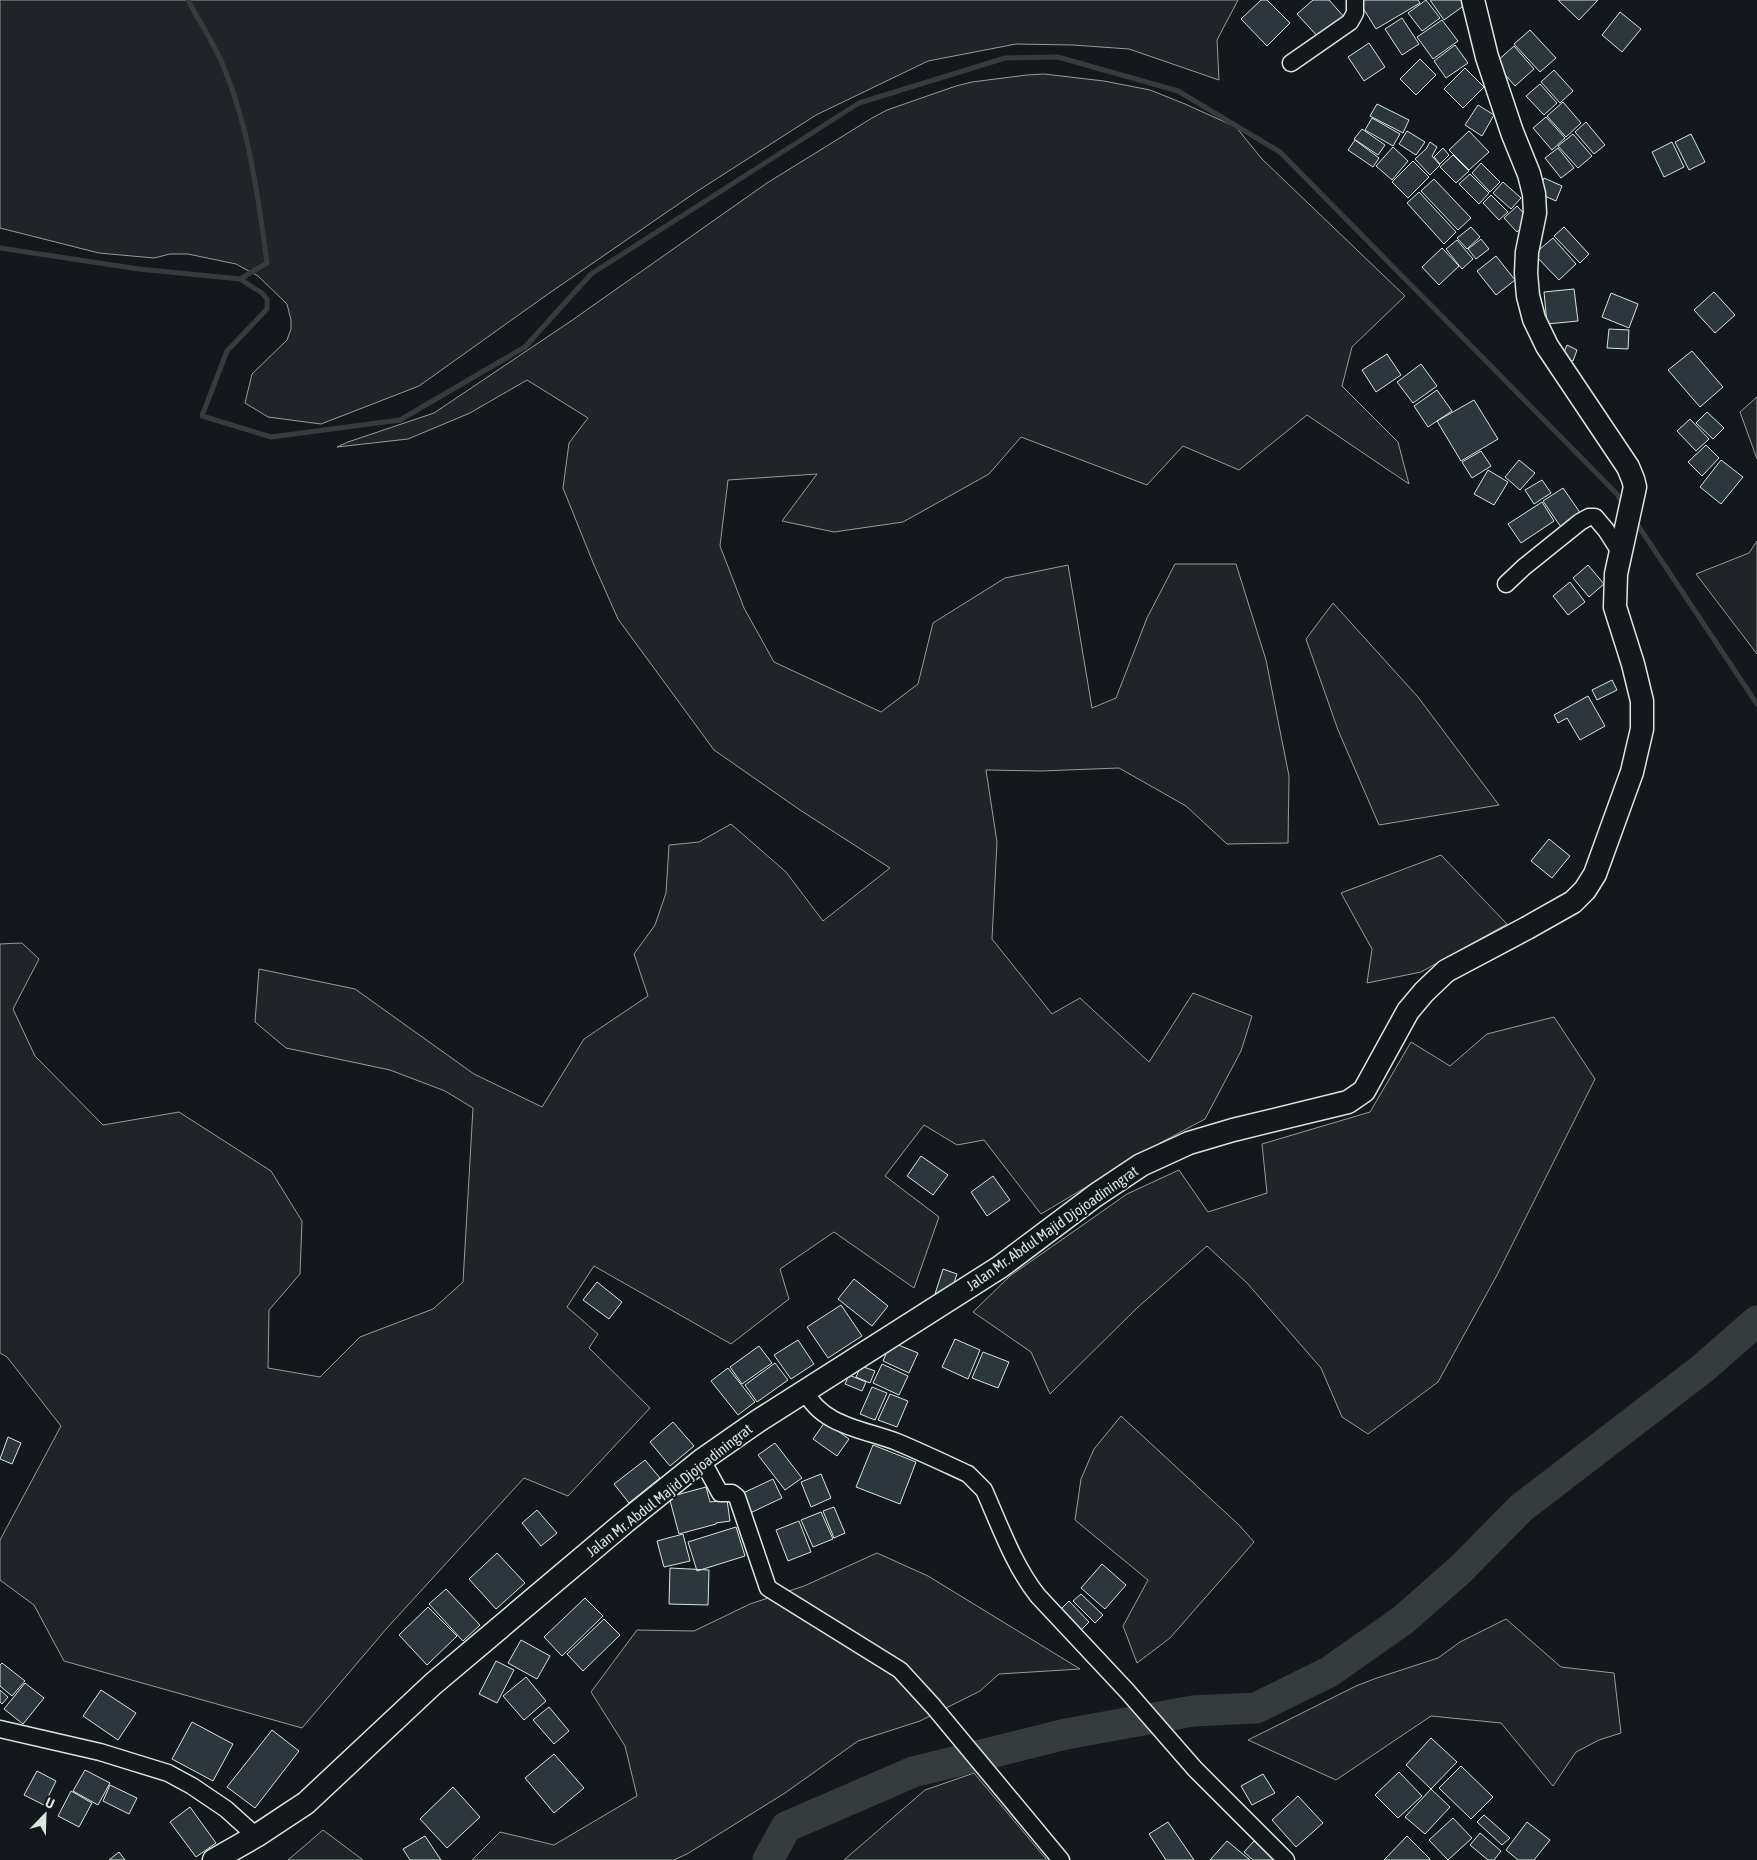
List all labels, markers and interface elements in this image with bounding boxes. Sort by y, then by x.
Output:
street label: Jalan Mr. Abdul Majid Djojoadiningrat [963,1162,1141,1294]
street label: Jalan Mr. Abdul Majid Djojoadiningrat [583,1420,755,1560]
north arrow [20,1790,70,1840]
text: U [43,1794,57,1812]

